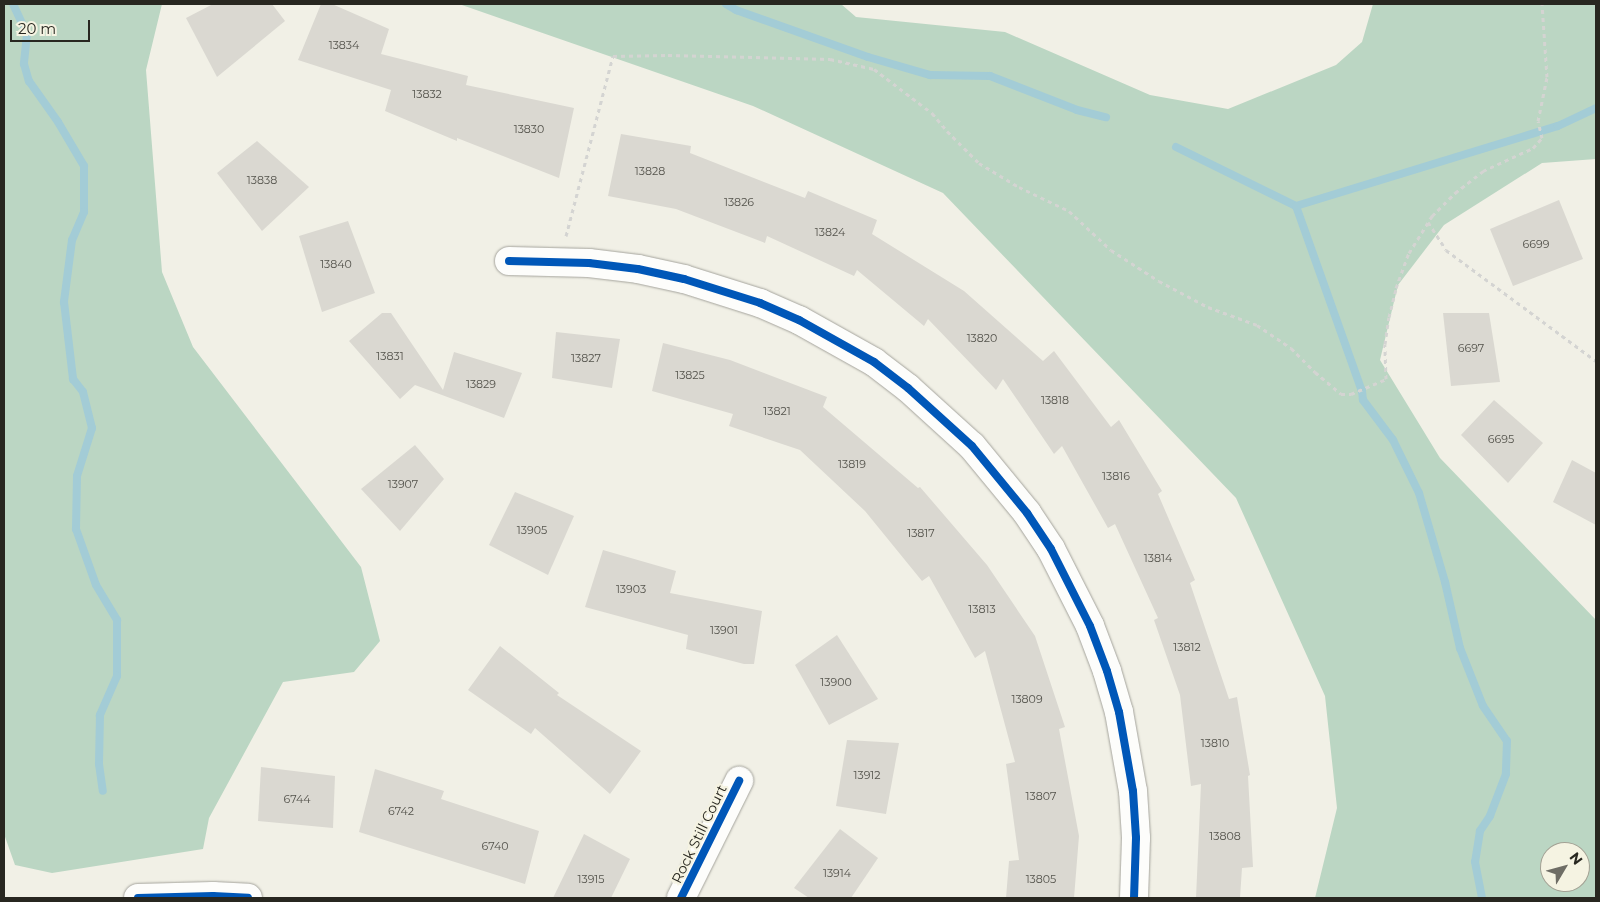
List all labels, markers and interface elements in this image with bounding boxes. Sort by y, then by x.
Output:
scale bar [12,10,92,42]
text: 20 m [18,19,56,38]
house number: 13834 [329,38,359,52]
house number: 13832 [412,87,442,101]
house number: 13830 [514,122,544,136]
house number: 13828 [635,164,665,178]
house number: 13838 [247,173,277,187]
house number: 13826 [724,195,754,209]
house number: 13824 [815,225,845,239]
house number: 6699 [1523,237,1549,251]
house number: 13840 [320,257,352,271]
house number: 13820 [967,331,997,345]
house number: 6697 [1458,341,1484,355]
house number: 13831 [376,349,404,363]
house number: 13827 [571,351,601,365]
house number: 13825 [675,368,705,382]
house number: 13829 [466,377,496,391]
house number: 13818 [1041,393,1069,407]
house number: 13821 [763,404,791,418]
house number: 6695 [1488,432,1514,446]
house number: 13819 [838,457,866,471]
house number: 13816 [1102,469,1130,483]
house number: 13907 [388,477,418,491]
house number: 13905 [517,523,547,537]
house number: 13817 [907,526,935,540]
house number: 13814 [1144,551,1172,565]
house number: 13903 [616,582,646,596]
house number: 13813 [968,602,996,616]
house number: 13901 [710,623,738,637]
house number: 13812 [1173,640,1201,654]
house number: 13900 [820,675,852,689]
house number: 13809 [1011,692,1043,706]
house number: 13810 [1201,736,1229,750]
house number: 13912 [853,768,881,782]
street label: Rock Still Court [668,782,730,886]
house number: 13807 [1026,789,1056,803]
house number: 6744 [284,792,310,806]
house number: 6742 [388,804,414,818]
house number: 13808 [1209,829,1241,843]
house number: 6740 [482,839,508,853]
north arrow [1540,842,1590,892]
text: N [1566,849,1587,869]
house number: 13914 [823,866,851,880]
house number: 13915 [577,872,605,886]
house number: 13805 [1026,872,1056,886]

